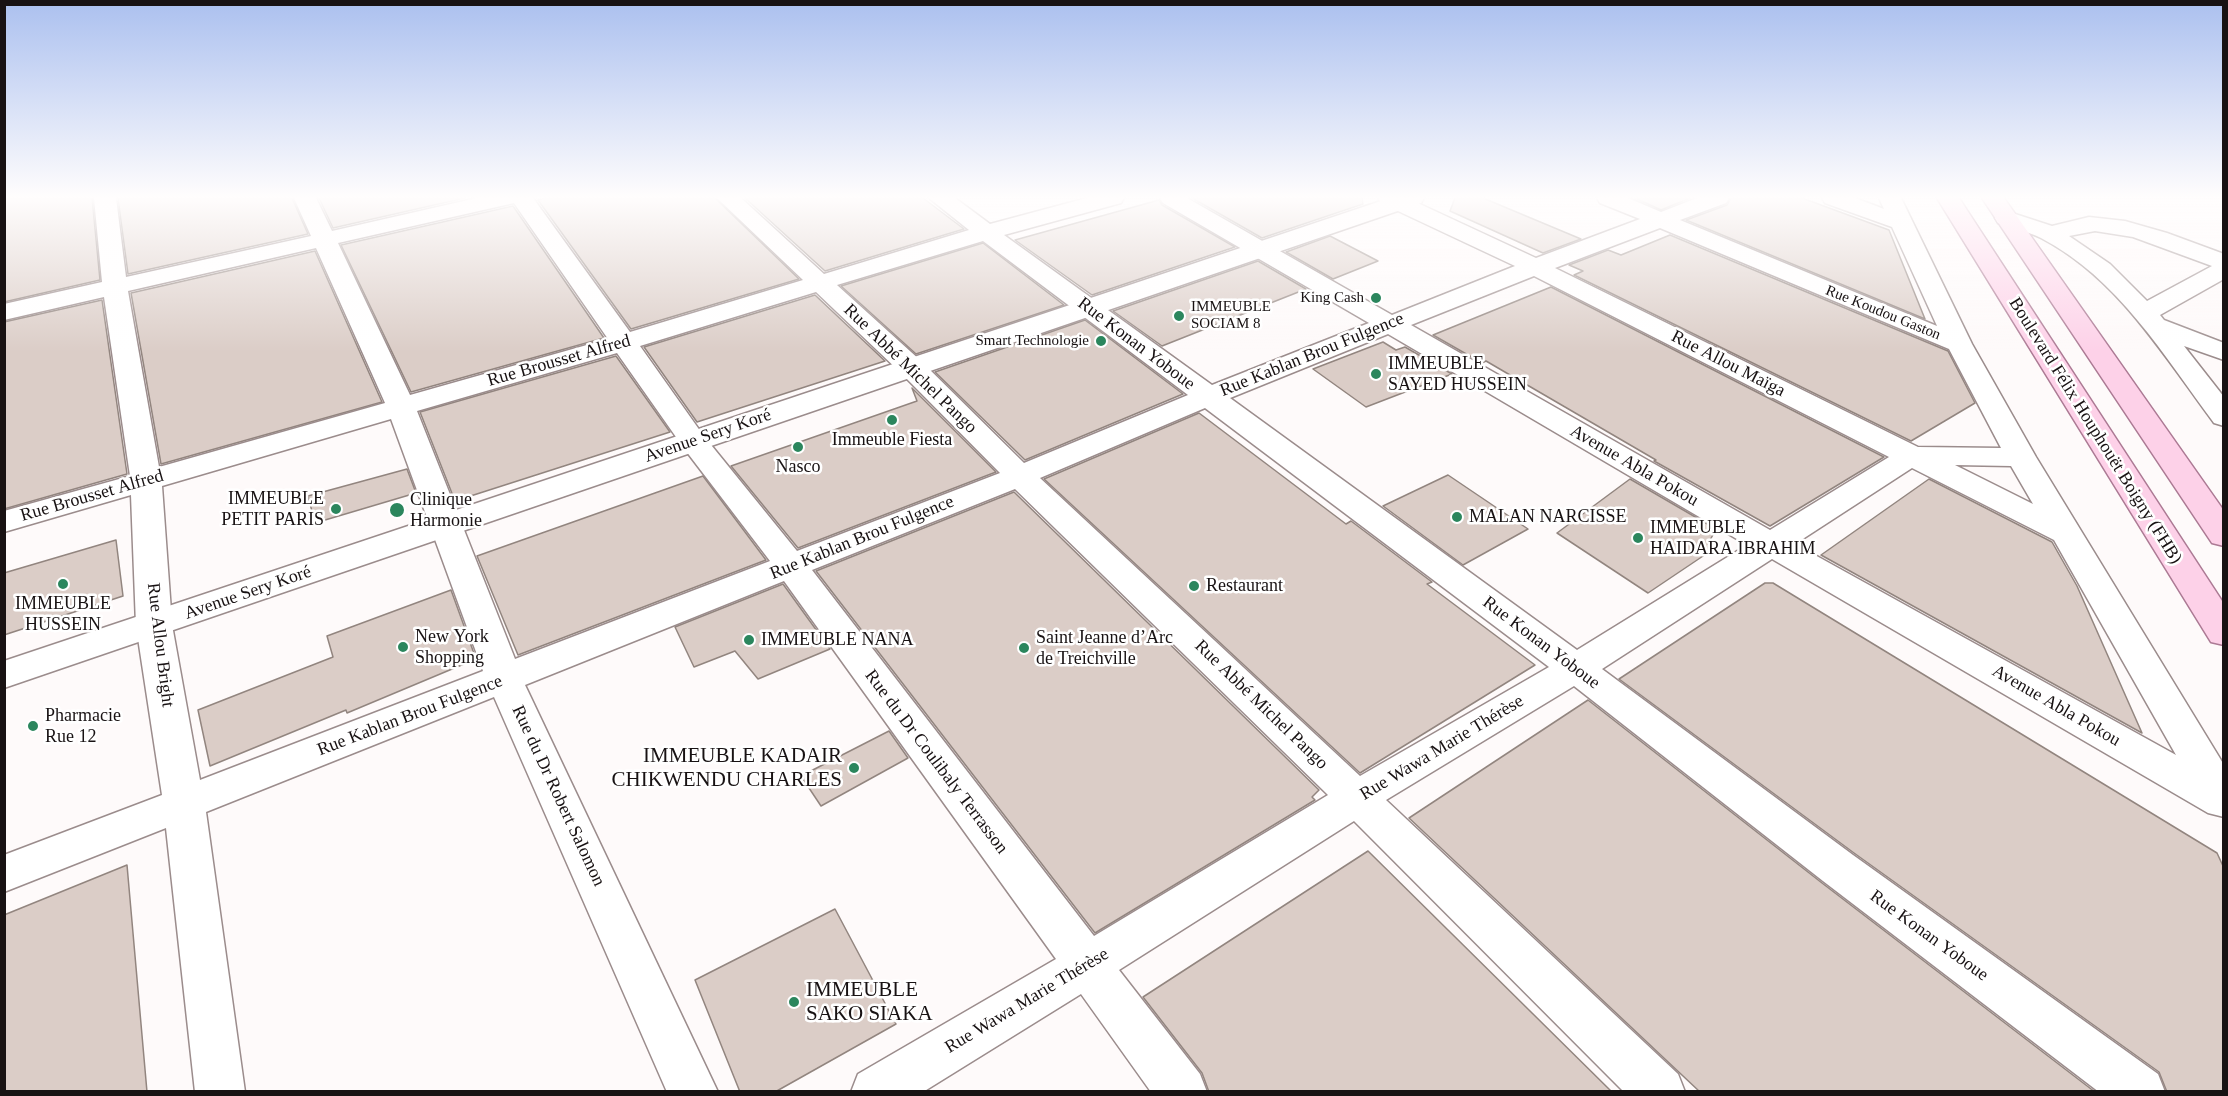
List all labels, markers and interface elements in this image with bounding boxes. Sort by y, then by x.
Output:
street label: Rue Koudou Gaston [1823,282,1943,344]
place label: King Cash [1300,289,1364,307]
marker: King Cash [1369,291,1383,305]
street label: Rue Konan Yoboue [1073,293,1199,395]
street label: Boulevard Félix Houphouët Boigny (FHB) [2004,294,2186,568]
place label: IMMEUBLE SOCIAM 8 [1191,298,1271,333]
street label: Rue Abbé Michel Pango [839,300,981,438]
street label: Rue Kablan Brou Fulgence [1217,308,1407,402]
marker: IMMEUBLE SOCIAM 8 [1172,309,1186,323]
street label: Rue Allou Maïga [1667,326,1789,402]
street label: Rue Brousset Alfred [485,330,633,392]
place label: Smart Technologie [975,332,1089,350]
marker: Smart Technologie [1094,334,1108,348]
place label: IMMEUBLE SAYED HUSSEIN [1388,353,1527,395]
marker: IMMEUBLE SAYED HUSSEIN [1369,367,1383,381]
street label: Avenue Sery Koré [642,404,774,468]
marker: Immeuble Fiesta [885,413,899,427]
street label: Avenue Abla Pokou [1566,420,1702,512]
place label: Immeuble Fiesta [832,429,952,451]
marker: Nasco [791,440,805,454]
place label: Nasco [776,456,820,478]
street label: Rue Brousset Alfred [18,465,166,527]
place label: IMMEUBLE PETIT PARIS [221,488,324,530]
place label: Clinique Harmonie [410,489,482,532]
street label: Rue Kablan Brou Fulgence [767,491,957,585]
marker: Clinique Harmonie [388,501,406,519]
marker: IMMEUBLE PETIT PARIS [329,502,343,516]
place label: MALAN NARCISSE [1469,506,1627,528]
marker: MALAN NARCISSE [1450,510,1464,524]
place label: IMMEUBLE HAIDARA IBRAHIM [1650,517,1815,560]
marker: IMMEUBLE HAIDARA IBRAHIM [1631,531,1645,545]
street label: Avenue Sery Koré [182,561,314,625]
place label: Restaurant [1206,575,1283,597]
marker: IMMEUBLE HUSSEIN [56,577,70,591]
marker: Restaurant [1187,579,1201,593]
street label: Rue Allou Bright [142,582,178,708]
street label: Rue Konan Yoboue [1478,592,1604,694]
place label: IMMEUBLE HUSSEIN [15,593,111,636]
place label: New York Shopping [415,626,489,668]
place label: Saint Jeanne d’Arc de Treichville [1036,627,1173,670]
place label: IMMEUBLE NANA [761,629,913,651]
marker: IMMEUBLE NANA [742,633,756,647]
street label: Rue Abbé Michel Pango [1190,636,1332,774]
marker: New York Shopping [396,640,410,654]
marker: Saint Jeanne d’Arc de Treichville [1017,641,1031,655]
street label: Avenue Abla Pokou [1988,660,2124,752]
street label: Rue du Dr Coulibaly Terrasson [860,666,1012,858]
street label: Rue Kablan Brou Fulgence [314,671,506,761]
street label: Rue Wawa Marie Thérèse [1356,691,1528,805]
street label: Rue du Dr Robert Salomon [507,702,609,890]
place label: Pharmacie Rue 12 [45,705,121,748]
marker: Pharmacie Rue 12 [26,719,40,733]
place label: IMMEUBLE KADAIR CHIKWENDU CHARLES [612,743,842,793]
marker: IMMEUBLE KADAIR CHIKWENDU CHARLES [847,761,861,775]
street label: Rue Konan Yoboue [1866,886,1992,986]
street label: Rue Wawa Marie Thérèse [941,944,1113,1058]
place label: IMMEUBLE SAKO SIAKA [806,977,933,1027]
marker: IMMEUBLE SAKO SIAKA [787,995,801,1009]

